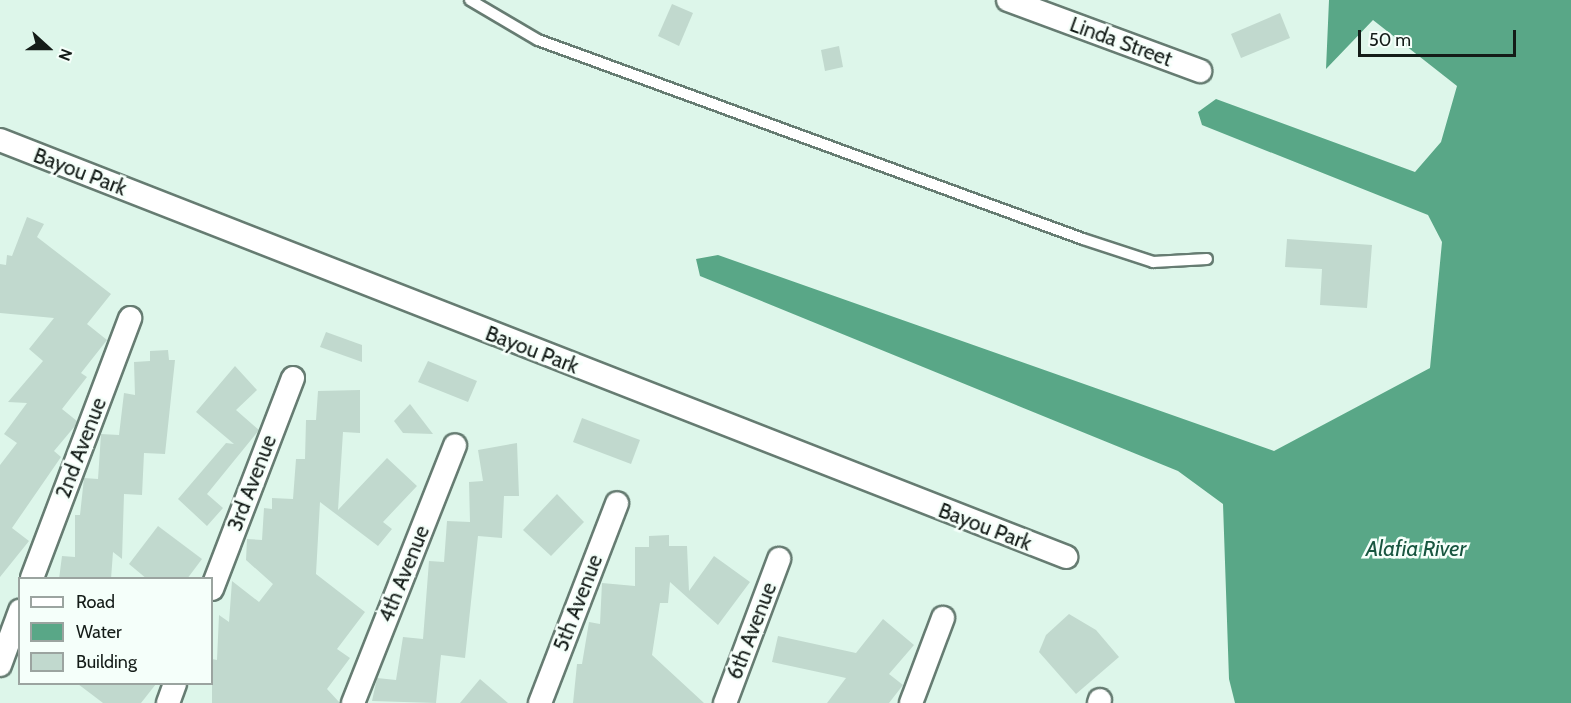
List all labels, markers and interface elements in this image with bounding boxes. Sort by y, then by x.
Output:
street label: Linda Street [1066,12,1176,72]
north arrow [18,18,78,78]
scale bar [1361,18,1518,56]
text: 50 m [1369,29,1411,51]
text: N [54,46,76,63]
street label: Bayou Park [30,143,130,201]
street label: Bayou Park [482,321,582,379]
street label: 2nd Avenue [50,394,112,502]
street label: 3rd Avenue [222,431,282,535]
street label: Bayou Park [935,498,1035,556]
street label: 4th Avenue [373,522,435,626]
water label: Alafia River [1366,536,1466,562]
street label: 5th Avenue [548,551,608,655]
legend [18,577,213,685]
street label: 6th Avenue [722,579,782,683]
text: Road [76,591,115,613]
text: Water [76,621,122,643]
text: Building [76,651,137,673]

